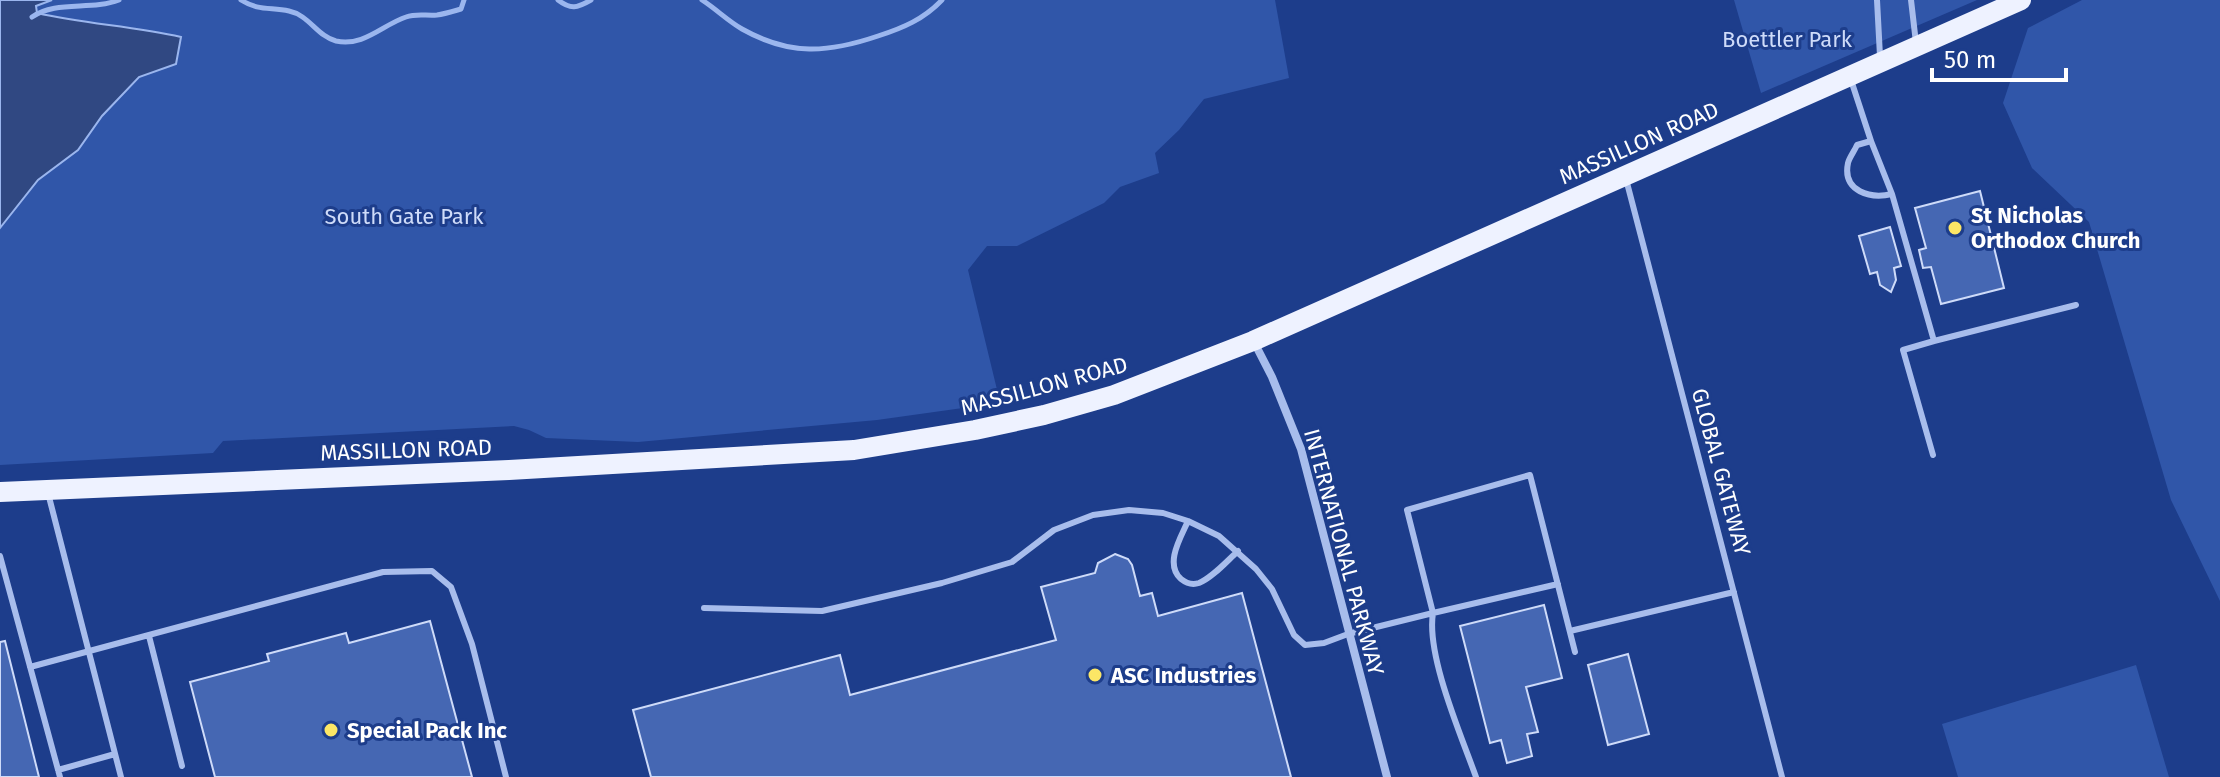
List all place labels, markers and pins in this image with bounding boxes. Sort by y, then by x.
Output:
place label: St Nicholas Orthodox Church [1971,202,2140,254]
marker: St Nicholas Orthodox Church [1946,219,1964,237]
place label: ASC Industries [1110,662,1257,689]
marker: ASC Industries [1086,666,1104,684]
place label: Special Pack Inc [347,717,507,744]
marker: Special Pack Inc [322,721,340,739]

